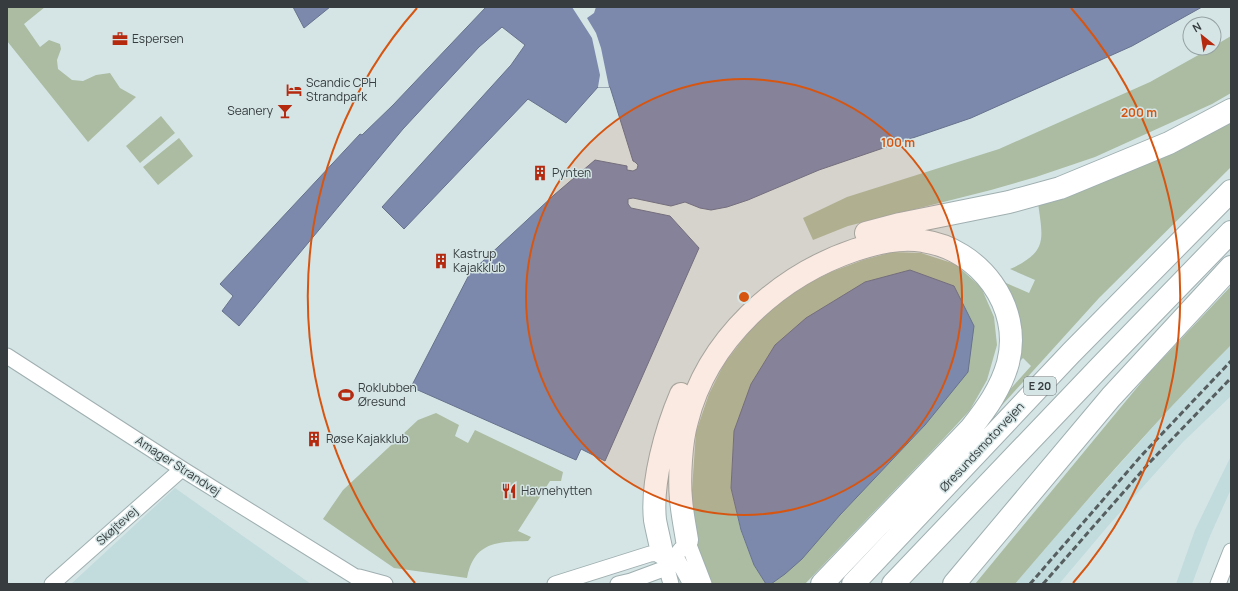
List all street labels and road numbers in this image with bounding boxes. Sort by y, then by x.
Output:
road number: E 20 [1024,377,1056,395]
street label: Øresundsmotorvejen [936,398,1028,495]
street label: Amager Strandvej [132,432,224,499]
street label: Skøjtevej [92,502,141,549]

